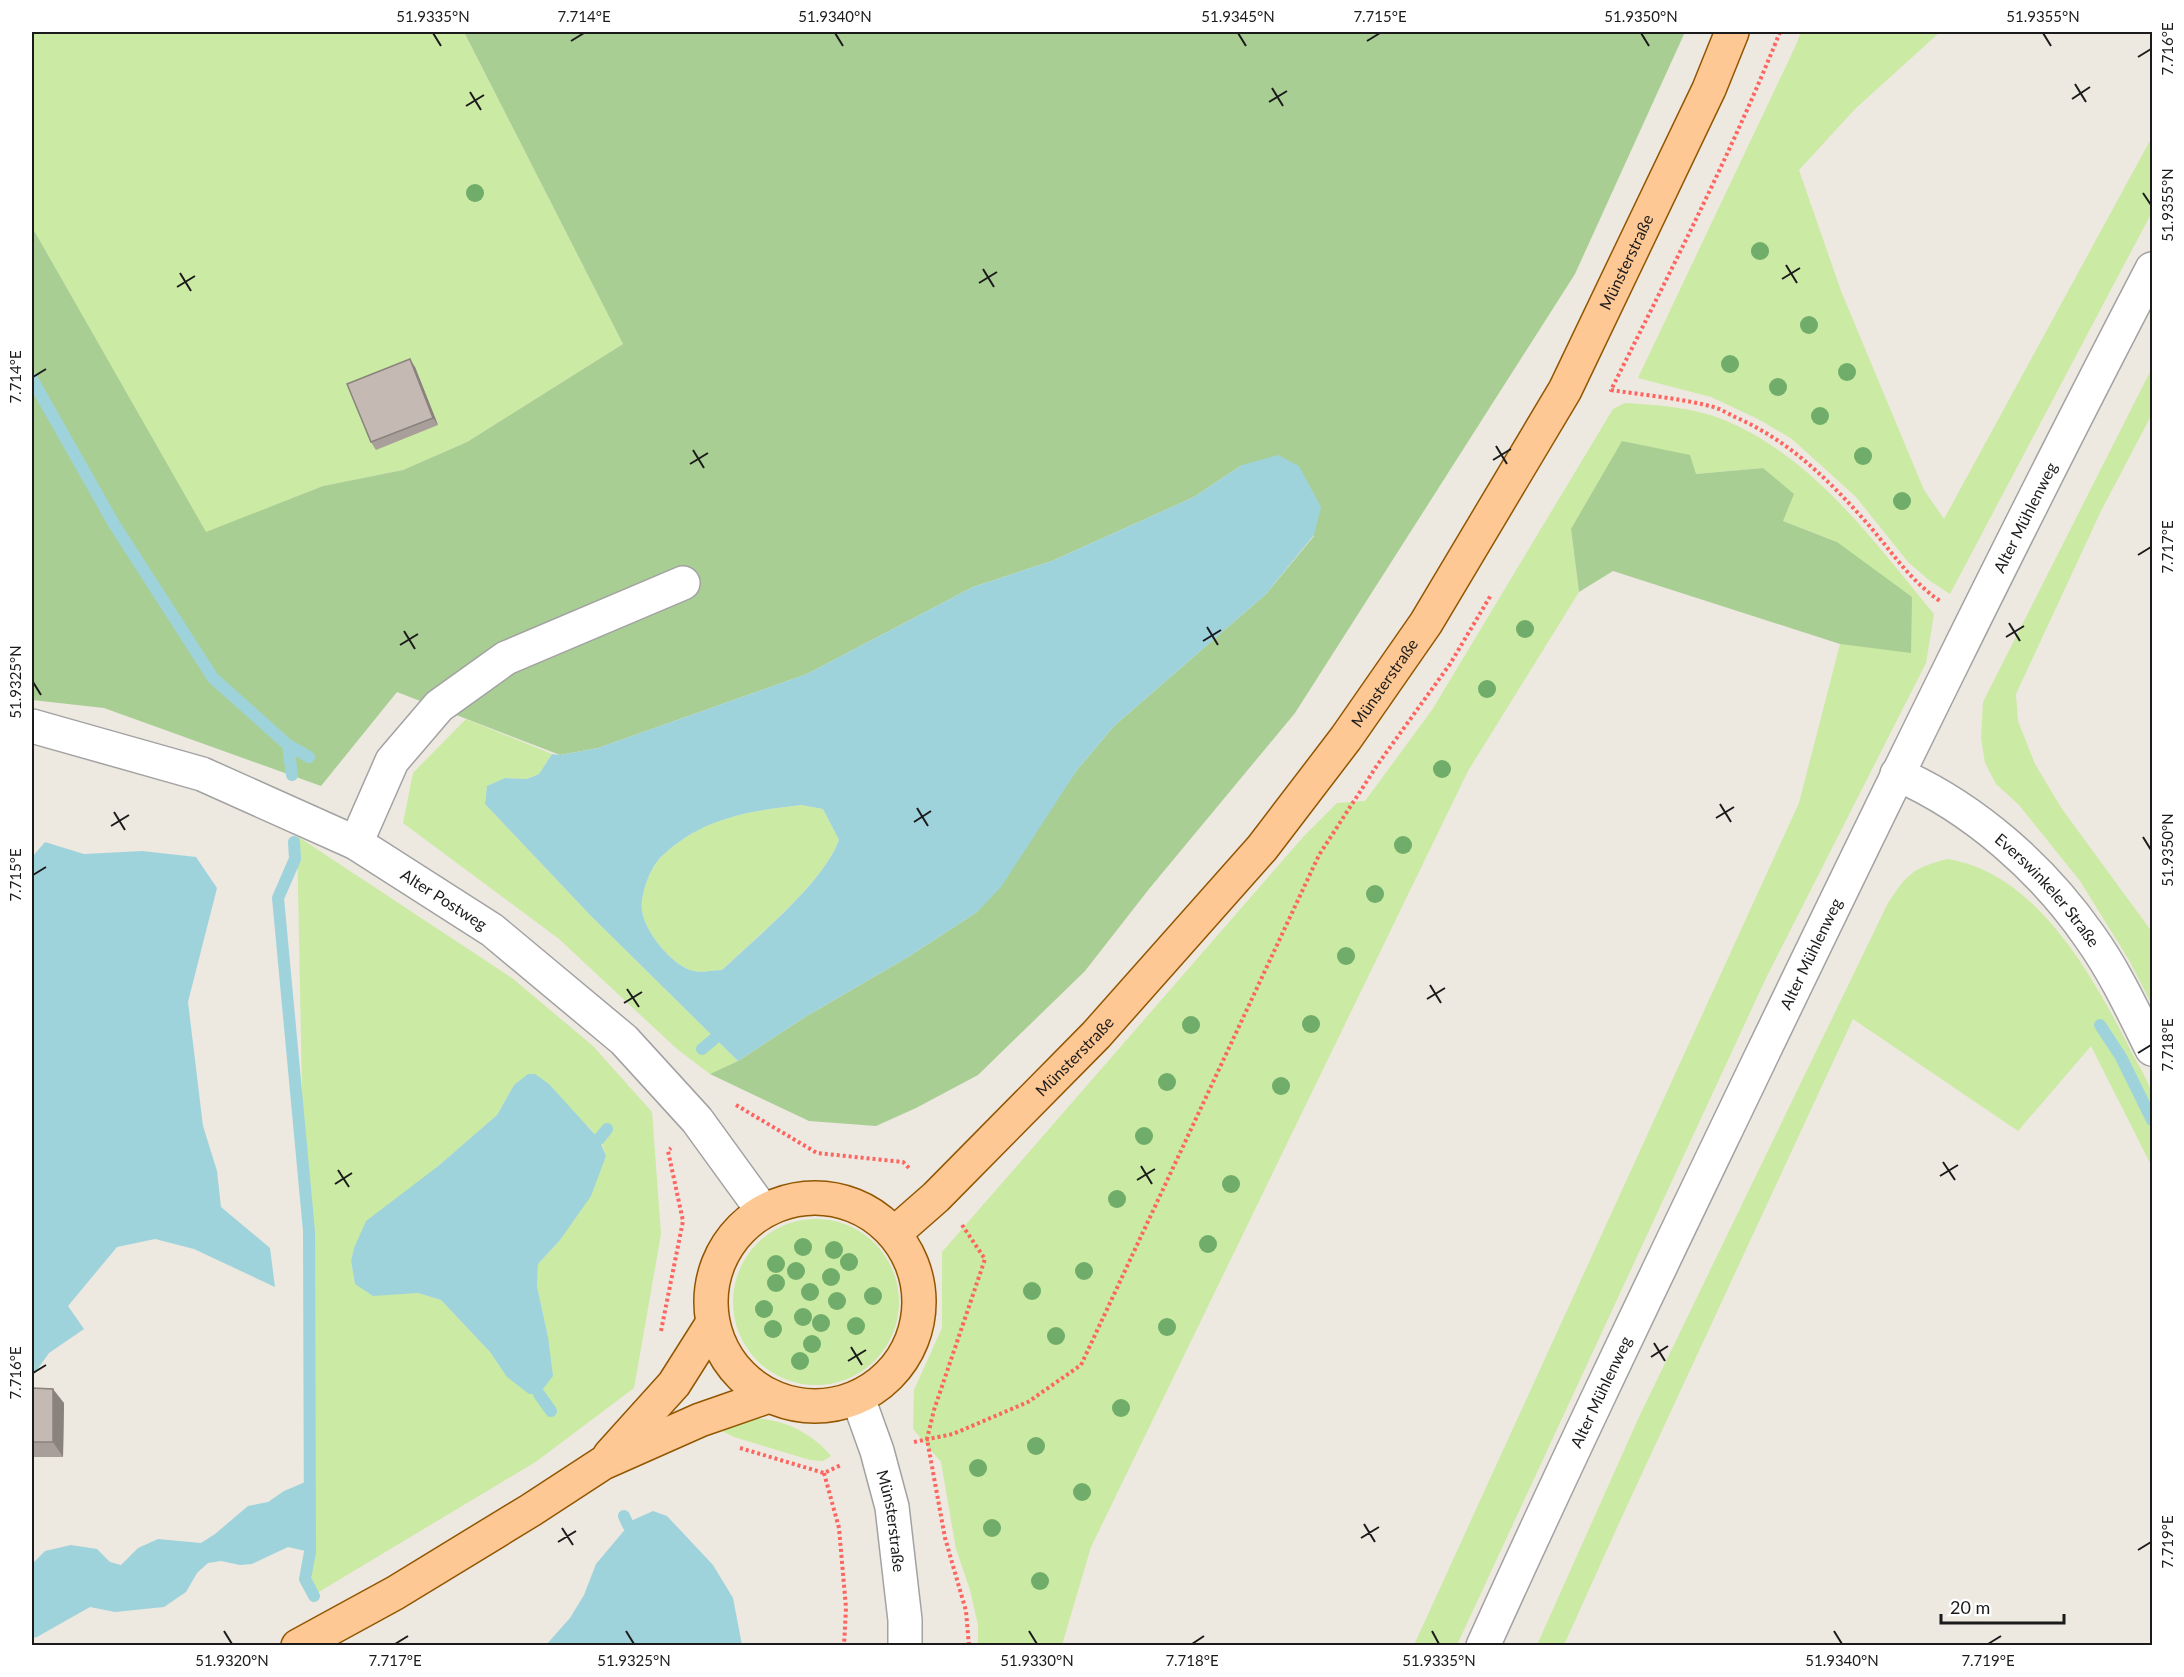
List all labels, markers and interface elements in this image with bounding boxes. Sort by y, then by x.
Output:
text: 51.9335°N [396,7,470,25]
text: 7.714°E [557,7,611,25]
text: 51.9340°N [798,7,872,25]
text: 51.9345°N [1201,7,1275,25]
text: 7.715°E [1353,7,1407,25]
text: 51.9350°N [1604,7,1678,25]
text: 51.9355°N [2006,7,2080,25]
text: 7.716°E [2158,22,2176,76]
text: 51.9355°N [2158,168,2176,242]
street label: Münsterstraße [1595,211,1657,313]
text: 7.714°E [6,350,24,404]
street label: Alter Mühlenweg [1989,459,2060,576]
text: 7.717°E [2158,520,2176,574]
street label: Münsterstraße [1347,635,1421,730]
text: 51.9325°N [6,645,24,719]
text: 51.9350°N [2158,813,2176,887]
street label: Everswinkeler Straße [1992,829,2104,950]
text: 7.715°E [6,848,24,902]
street label: Alter Postweg [398,864,491,934]
street label: Alter Mühlenweg [1775,895,1845,1012]
street label: Münsterstraße [1031,1012,1117,1100]
text: 7.718°E [2158,1018,2176,1072]
street label: Alter Mühlenweg [1566,1333,1635,1451]
text: 7.716°E [6,1346,24,1400]
street label: Münsterstraße [873,1468,909,1573]
text: 7.719°E [2158,1515,2176,1569]
scale bar [1941,1587,2064,1625]
text: 20 m [1950,1596,1990,1618]
text: 51.9320°N [195,1651,269,1669]
text: 7.717°E [368,1651,422,1669]
text: 51.9325°N [597,1651,671,1669]
text: 51.9330°N [1000,1651,1074,1669]
text: 7.718°E [1165,1651,1219,1669]
text: 51.9335°N [1402,1651,1476,1669]
text: 51.9340°N [1805,1651,1879,1669]
text: 7.719°E [1961,1651,2015,1669]

